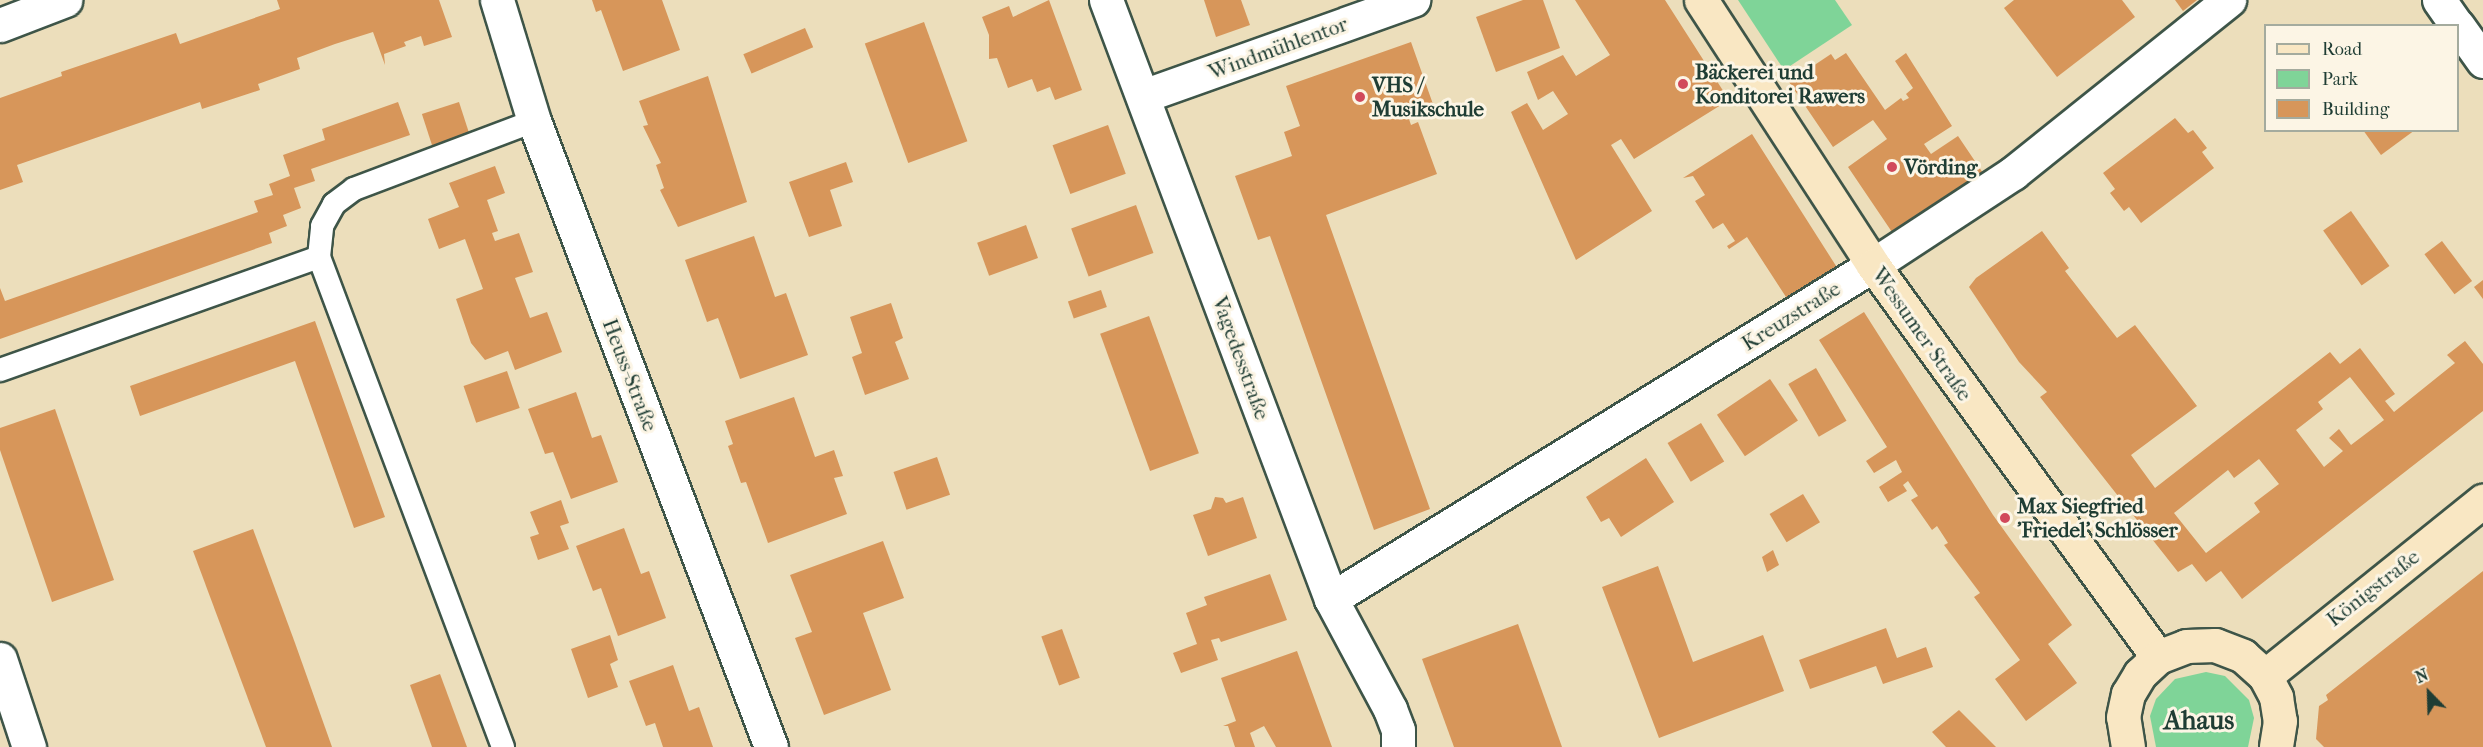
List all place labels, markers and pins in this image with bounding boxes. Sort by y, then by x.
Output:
place label: Bäckerei und Konditorei Rawers [1695,59,1865,109]
place label: VHS / Musikschule [1372,72,1484,122]
marker: Bäckerei und Konditorei Rawers [1676,77,1690,91]
marker: VHS / Musikschule [1353,90,1367,104]
place label: Vörding [1904,154,1977,180]
marker: Vörding [1885,160,1899,174]
place label: Max Siegfried 'Friedel' Schlösser [2017,493,2178,543]
marker: Max Siegfried 'Friedel' Schlösser [1998,511,2012,525]

